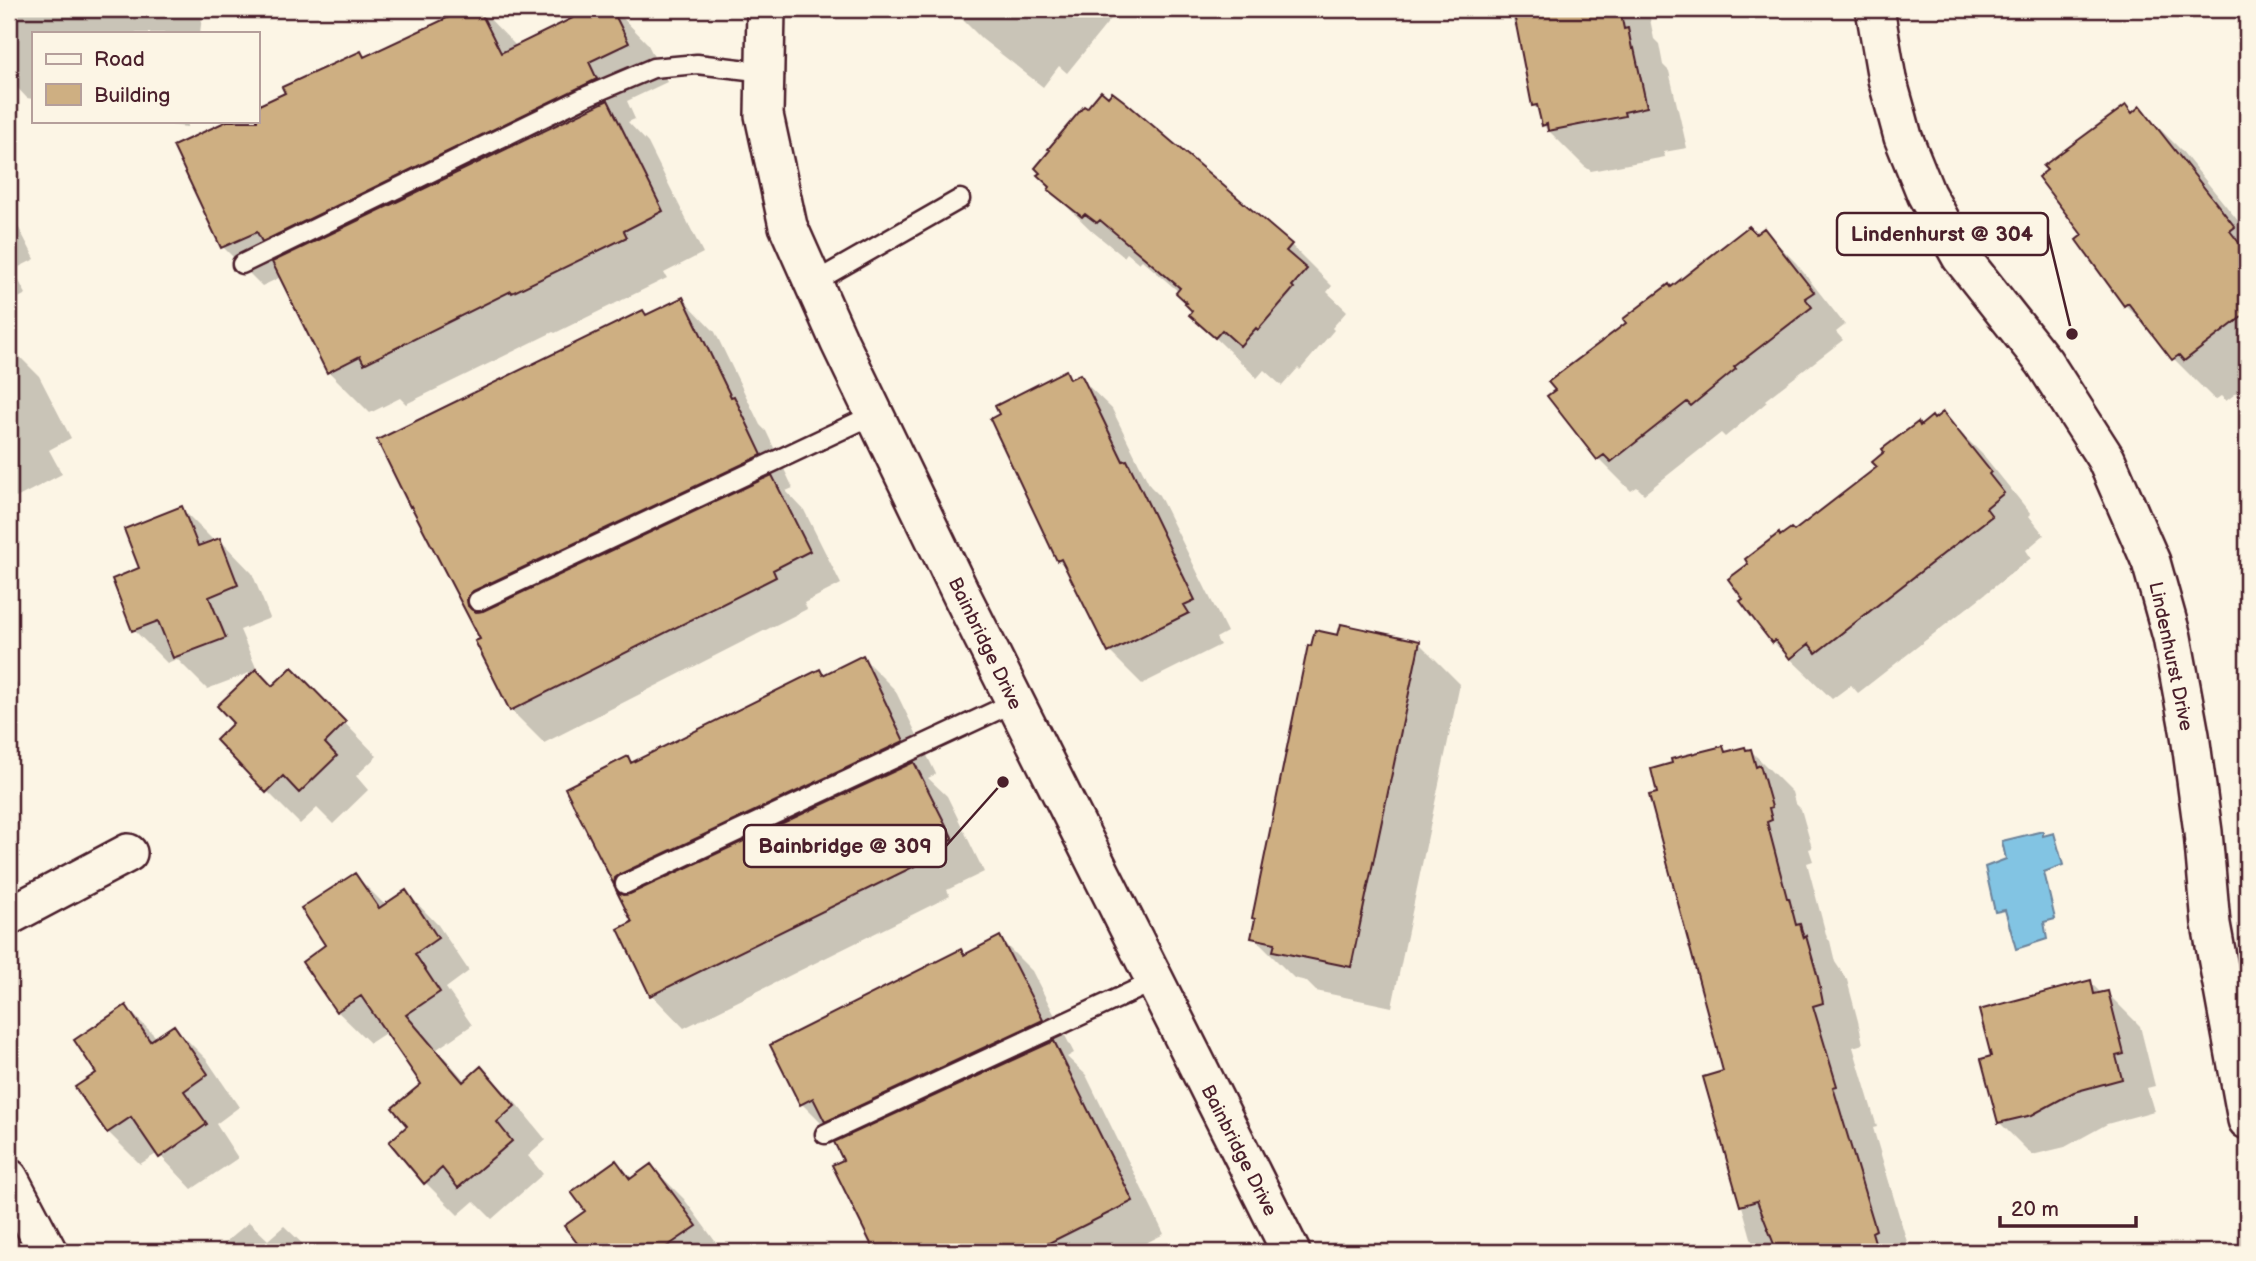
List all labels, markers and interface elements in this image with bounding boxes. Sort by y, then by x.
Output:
legend [32,32,259,122]
text: Road [94,47,145,72]
text: Building [94,83,170,108]
callout: Lindenhurst @ 304 [1837,213,2048,255]
text: Lindenhurst @ 304 [1851,222,2034,247]
street label: Bainbridge Drive [943,574,1027,713]
street label: Lindenhurst Drive [2143,580,2198,733]
callout: Bainbridge @ 309 [744,825,946,867]
text: Bainbridge @ 309 [758,834,932,859]
street label: Bainbridge Drive [1196,1081,1282,1220]
scale bar [2000,1184,2137,1228]
text: 20 m [2011,1197,2059,1222]

